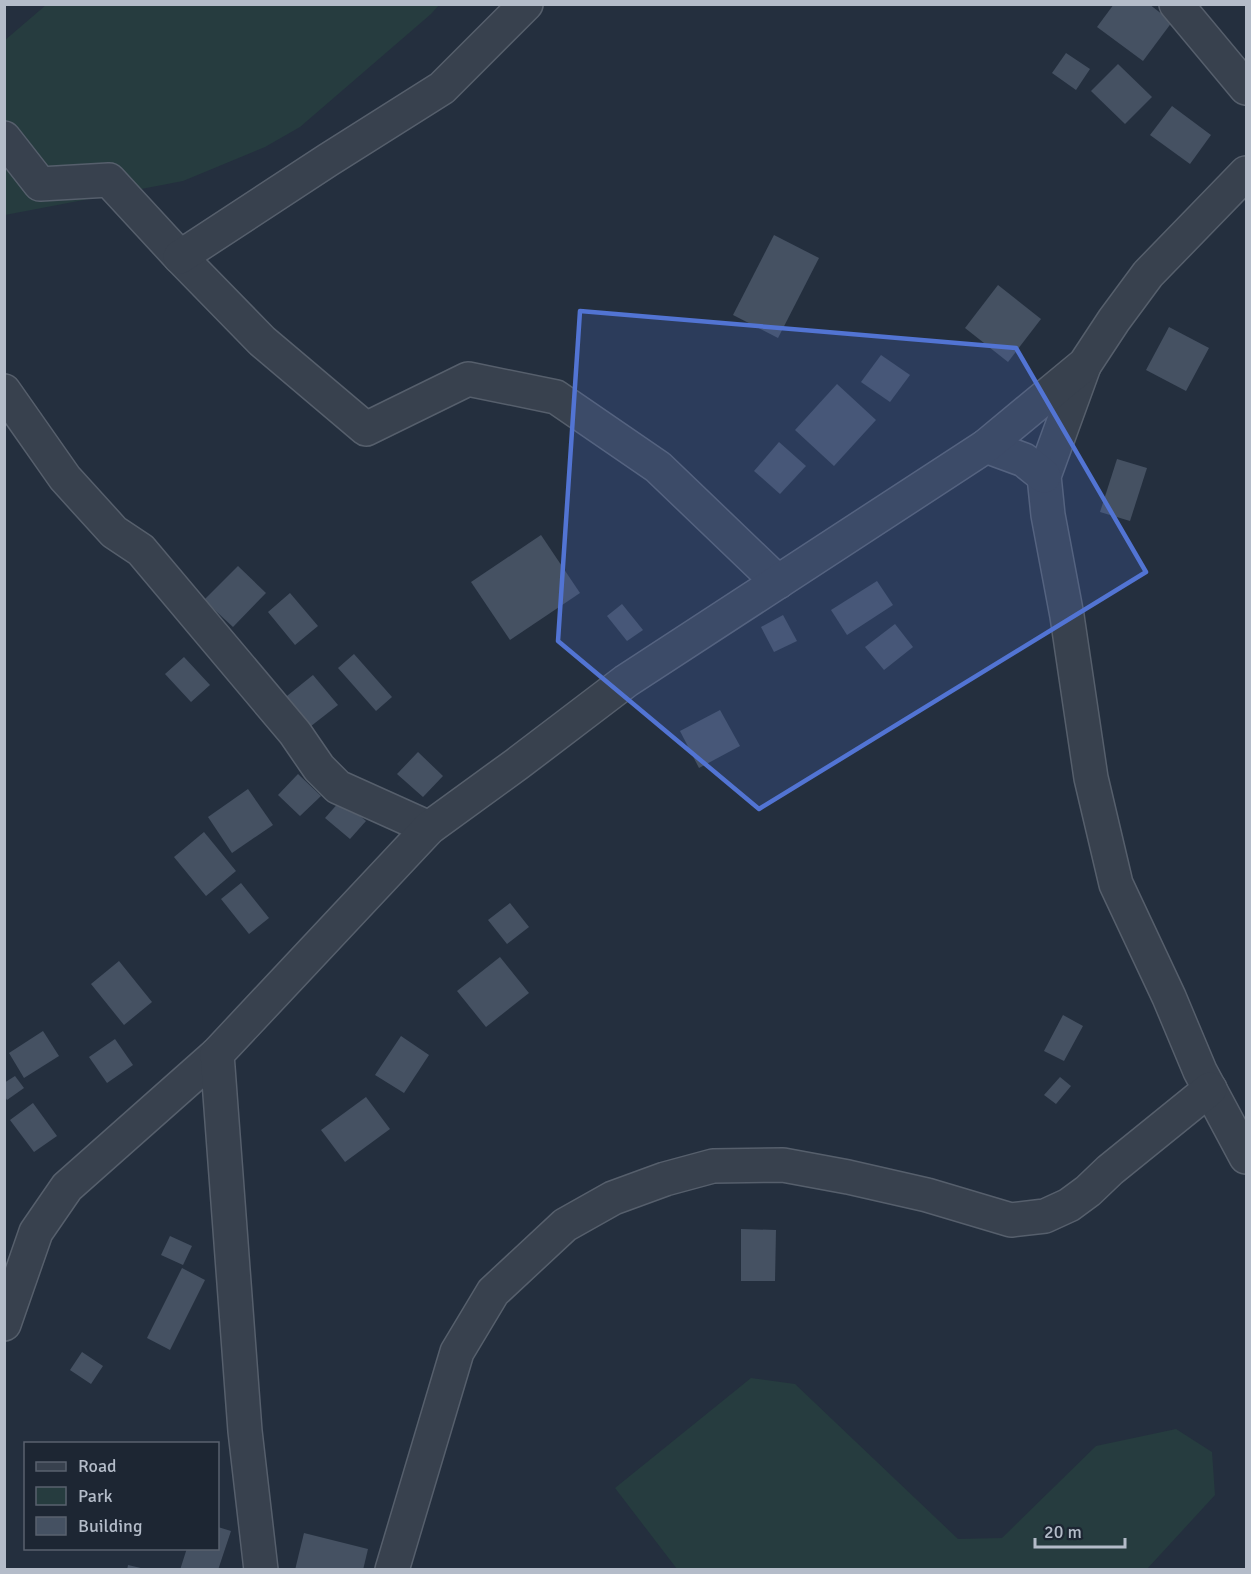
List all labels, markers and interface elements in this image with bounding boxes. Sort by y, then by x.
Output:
legend [24,1442,219,1550]
text: Road [78,1455,117,1477]
text: Park [78,1485,113,1507]
scale bar [1035,1511,1125,1549]
text: Building [78,1515,142,1537]
text: 20 m [1044,1521,1082,1543]

